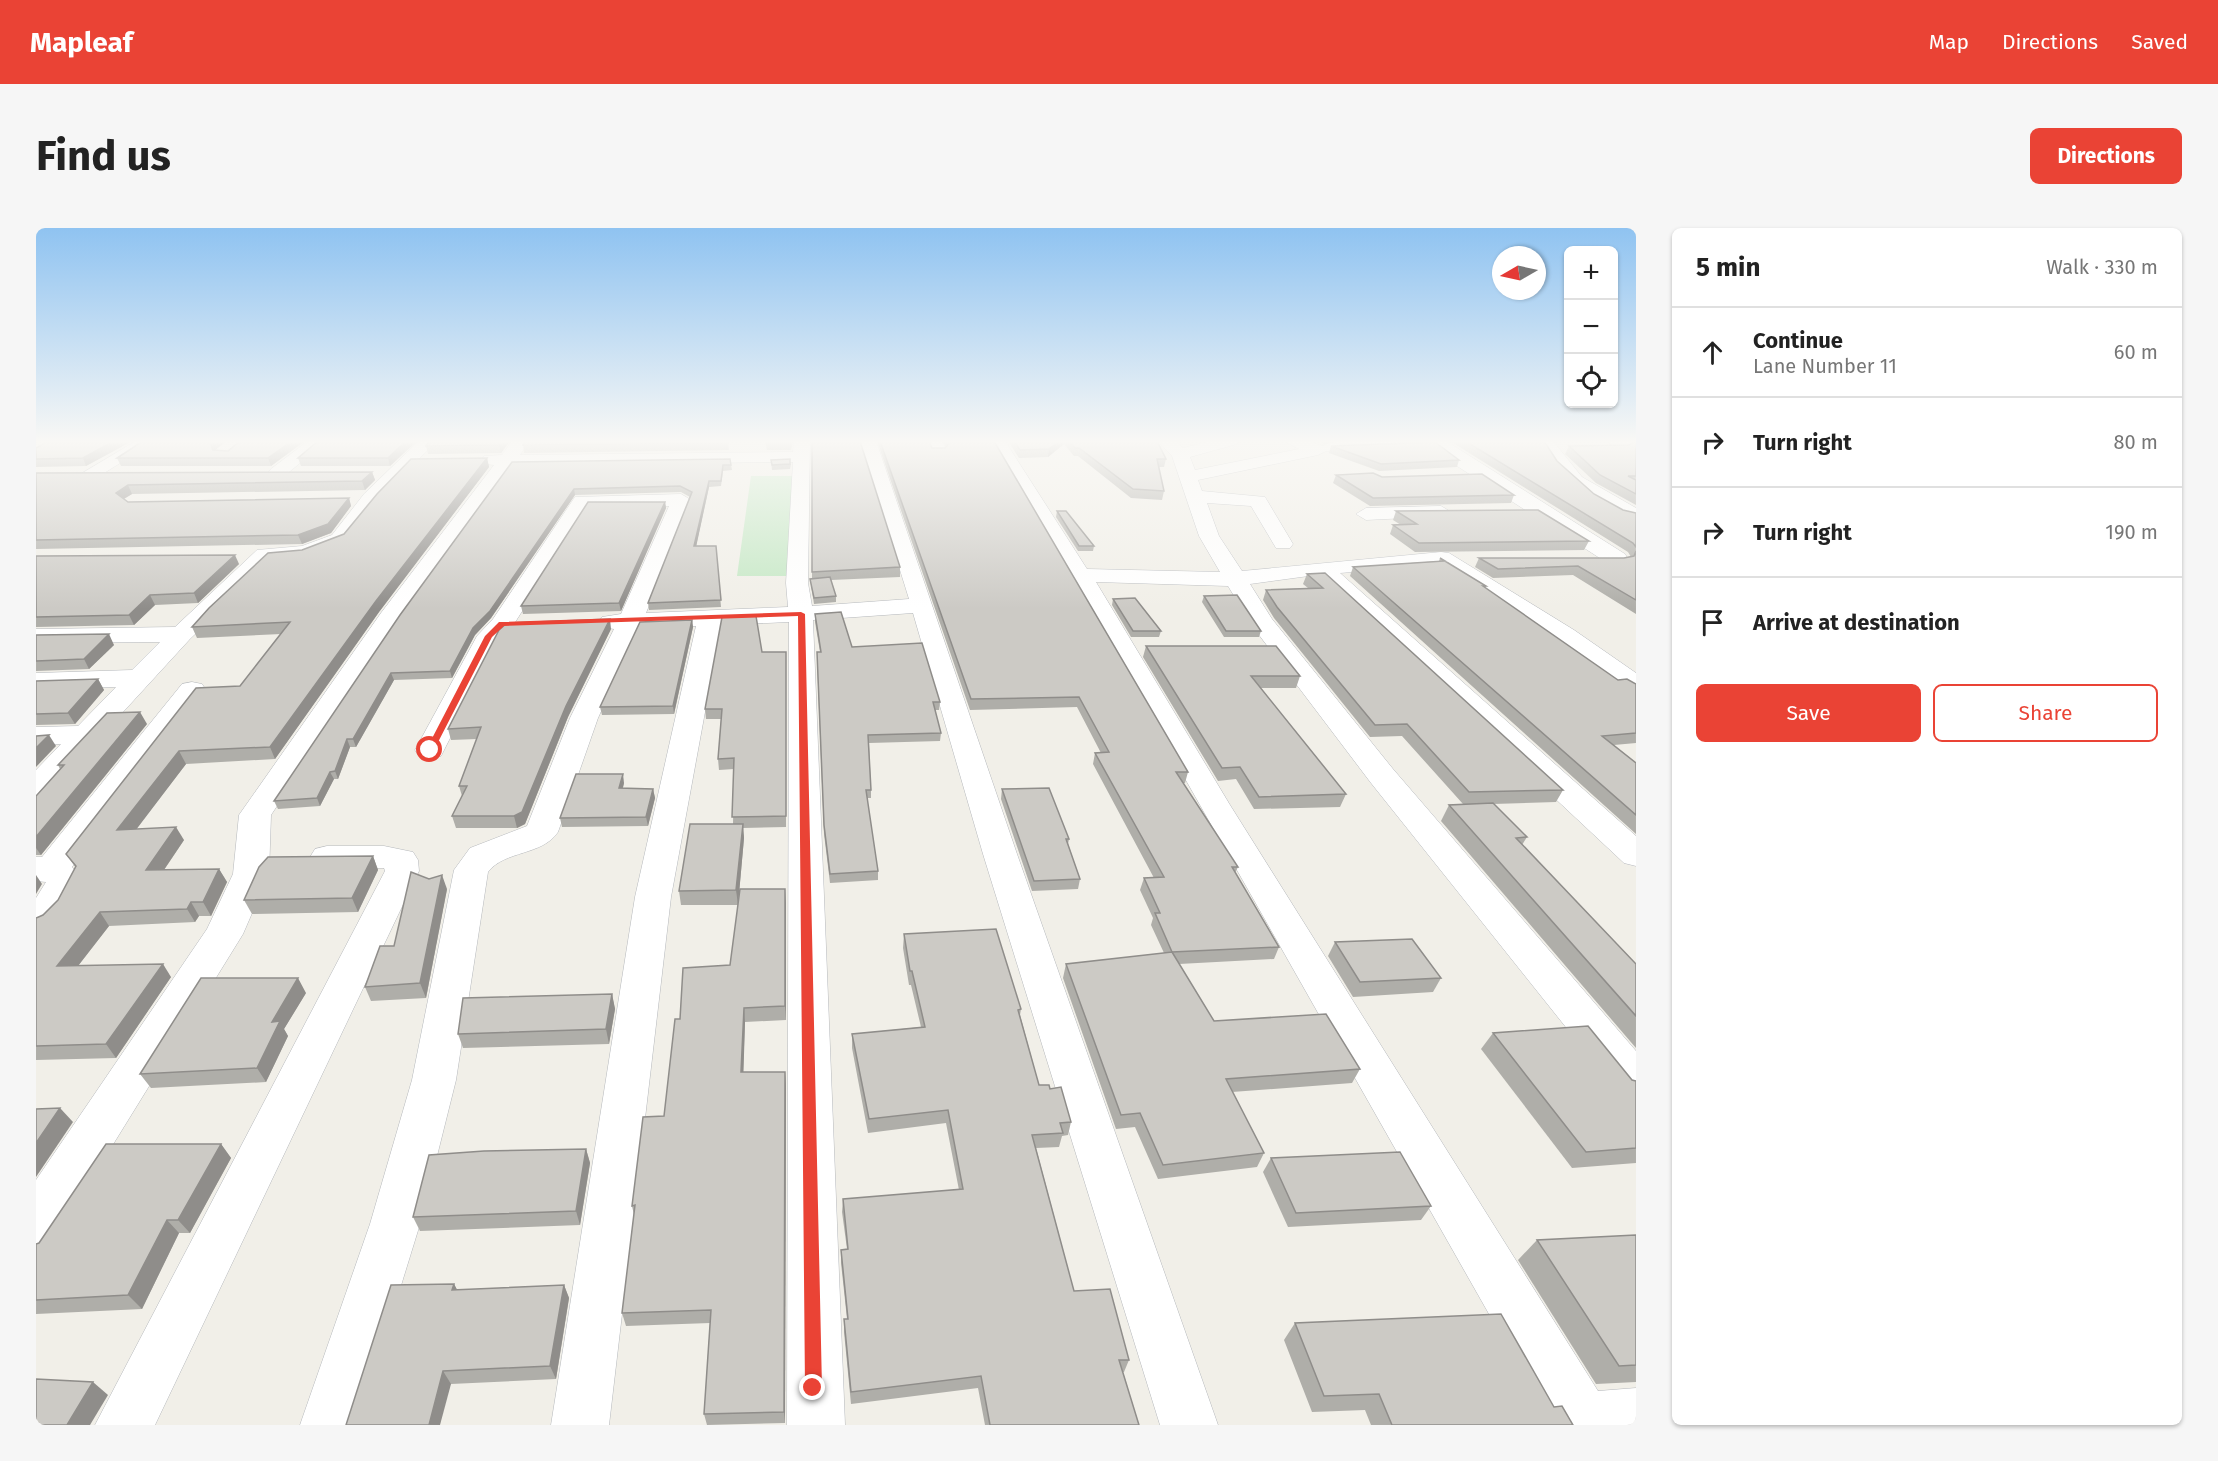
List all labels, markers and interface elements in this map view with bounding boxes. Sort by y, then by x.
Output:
text: Mapleaf [30,26,133,59]
text: Map [1929,29,1969,55]
text: Directions [2002,29,2098,55]
text: Saved [2131,29,2188,55]
button: Directions [2030,128,2182,184]
text: Find us [36,131,171,181]
north arrow [1492,246,1546,300]
map controls [1564,246,1618,408]
button: + [1564,246,1618,300]
text: 5 min [1696,252,1760,283]
text: Walk · 330 m [2046,255,2158,279]
button: − [1564,300,1618,354]
text: Continue [1753,327,1843,354]
icon: ahead [1696,336,1729,369]
text: 60 m [2114,340,2158,364]
button: locate [1564,354,1618,408]
text: Lane Number 11 [1753,354,1897,378]
icon: right [1696,426,1729,459]
text: Turn right [1753,429,1852,456]
text: 80 m [2113,430,2158,454]
icon: right [1696,516,1729,549]
text: Turn right [1753,519,1852,546]
text: 190 m [2105,520,2158,544]
icon: arrive [1696,606,1729,639]
text: Arrive at destination [1753,609,1960,636]
button: Save [1696,684,1921,742]
button: Share [1933,684,2158,742]
route start [416,736,442,762]
route end [799,1374,825,1400]

